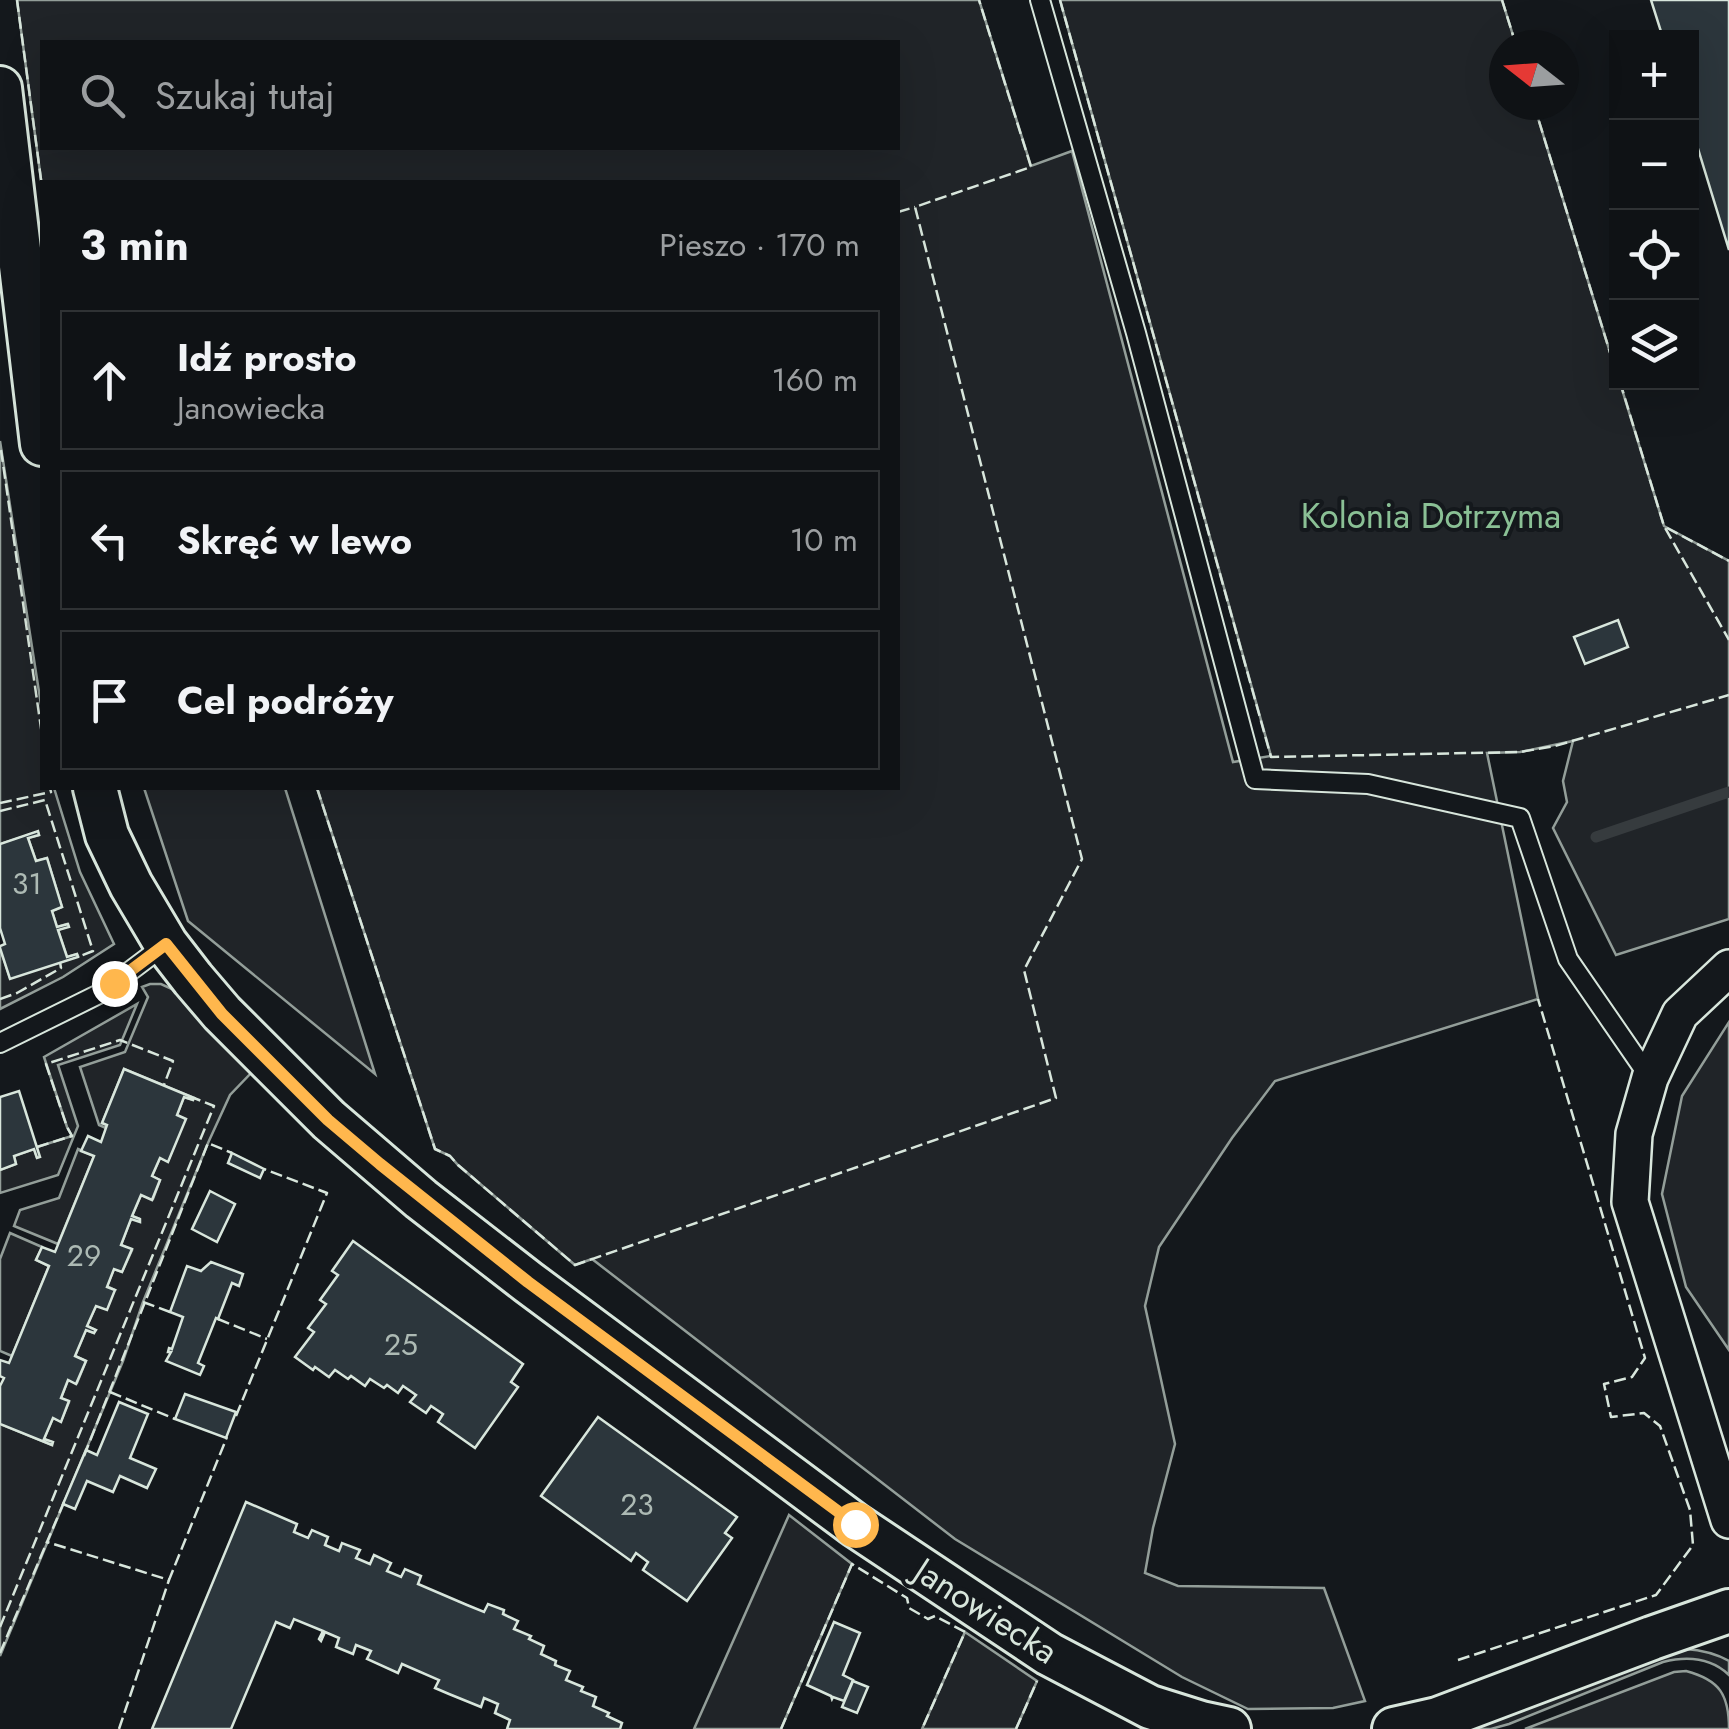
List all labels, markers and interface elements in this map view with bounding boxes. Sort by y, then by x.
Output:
north arrow [1489,30,1579,120]
map controls [1609,30,1699,390]
button: + [1609,30,1699,120]
search box [40,40,900,150]
icon: search [75,68,130,123]
text: Szukaj tutaj [155,68,335,123]
button: − [1609,120,1699,210]
button: locate [1609,210,1699,300]
text: 3 min [80,215,189,276]
text: Pieszo · 170 m [659,222,860,268]
button: layers [1609,300,1699,390]
text: Idź prosto [177,330,357,385]
icon: ahead [82,353,137,408]
text: 160 m [771,357,858,403]
text: Janowiecka [177,385,325,431]
park label: Kolonia Dotrzyma [1301,491,1561,541]
icon: left [82,513,137,568]
text: Skręć w lewo [177,513,412,568]
text: 10 m [790,517,858,563]
icon: arrive [82,673,137,728]
text: Cel podróży [177,673,394,728]
house number: 31 [12,862,42,905]
route end [92,961,138,1007]
house number: 29 [67,1234,101,1277]
house number: 25 [384,1323,418,1366]
house number: 23 [620,1483,654,1526]
route start [833,1502,879,1548]
street label: Janowiecka [901,1544,1068,1676]

